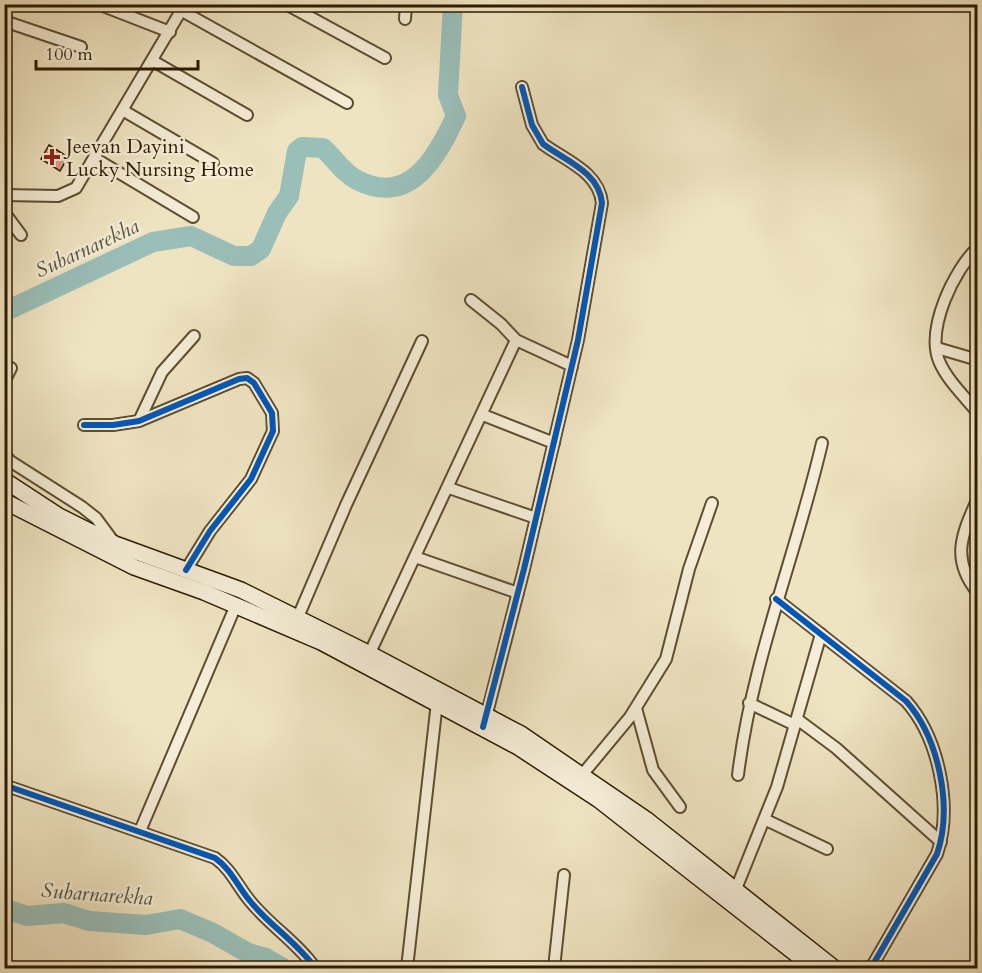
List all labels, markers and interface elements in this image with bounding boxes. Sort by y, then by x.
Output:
scale bar [36,33,198,71]
text: 100 m [45,42,93,67]
place label: Jeevan Dayini Lucky Nursing Home [63,133,254,183]
marker: Jeevan Dayini Lucky Nursing Home [43,148,61,166]
water label: Subarnarekha [30,212,144,285]
water label: Subarnarekha [40,876,154,913]

